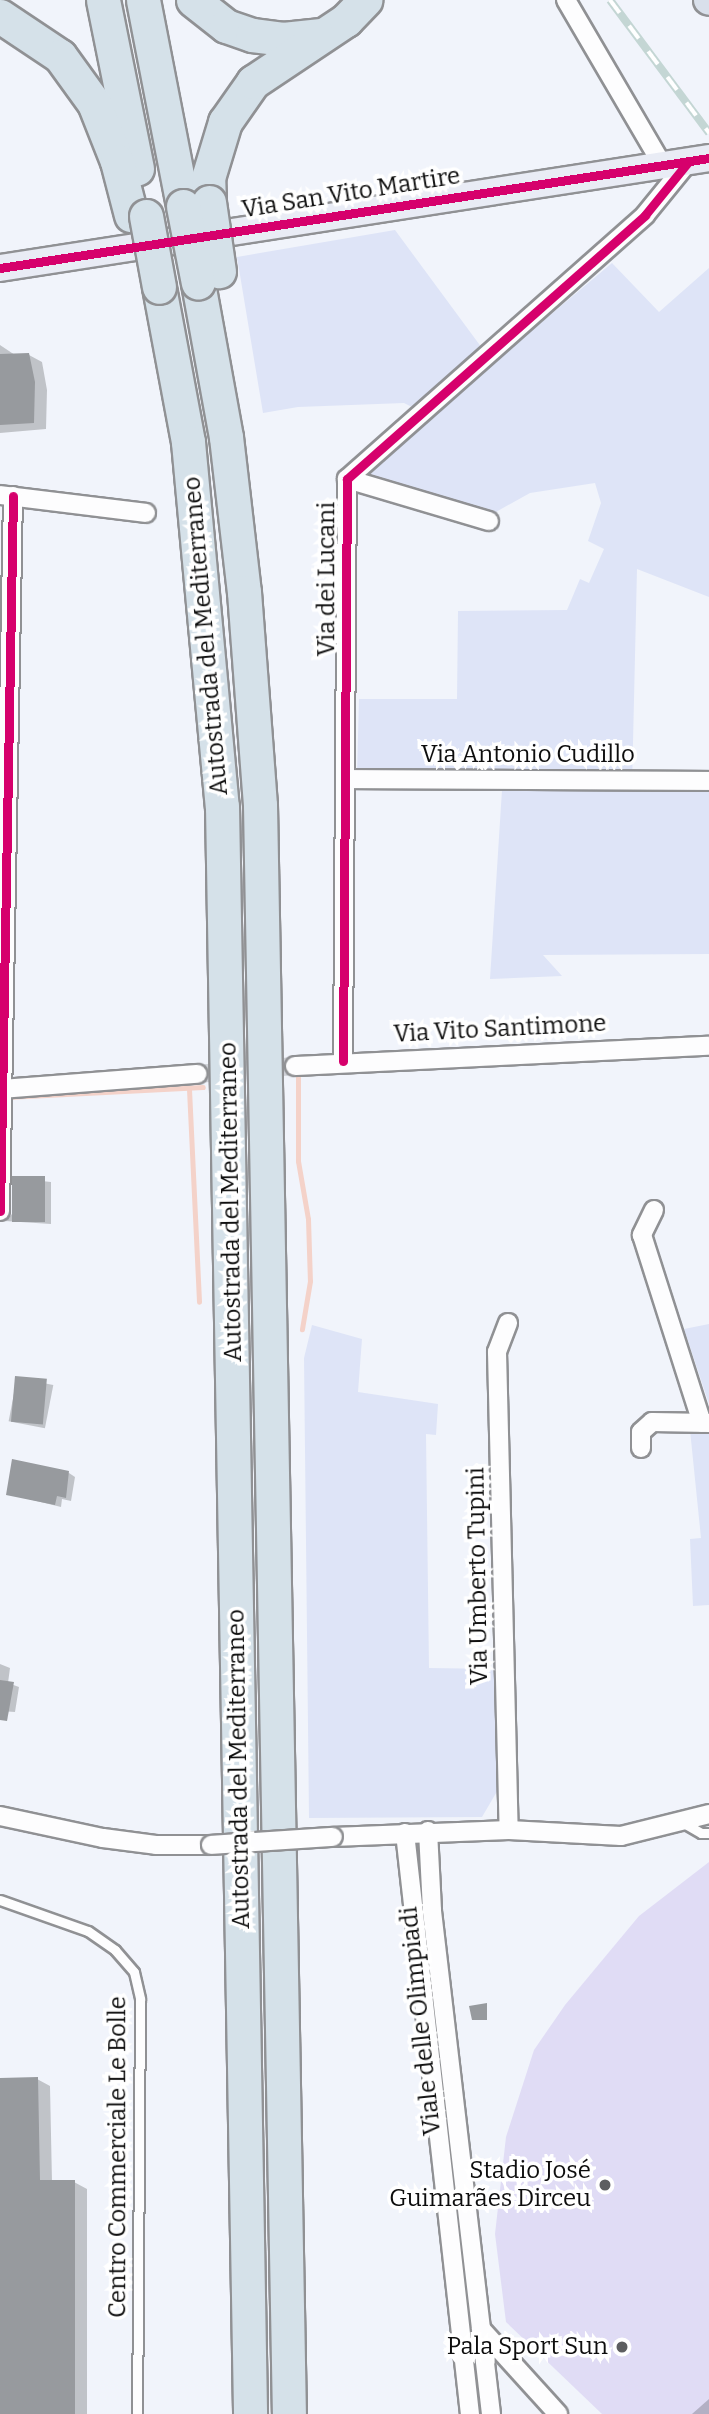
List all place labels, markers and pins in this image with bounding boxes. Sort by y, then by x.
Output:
place label: Stadio José Guimarães Dirceu [389,2157,591,2213]
marker: Stadio José Guimarães Dirceu [597,2177,613,2193]
place label: Pala Sport Sun [447,2333,608,2361]
marker: Pala Sport Sun [614,2339,630,2355]

